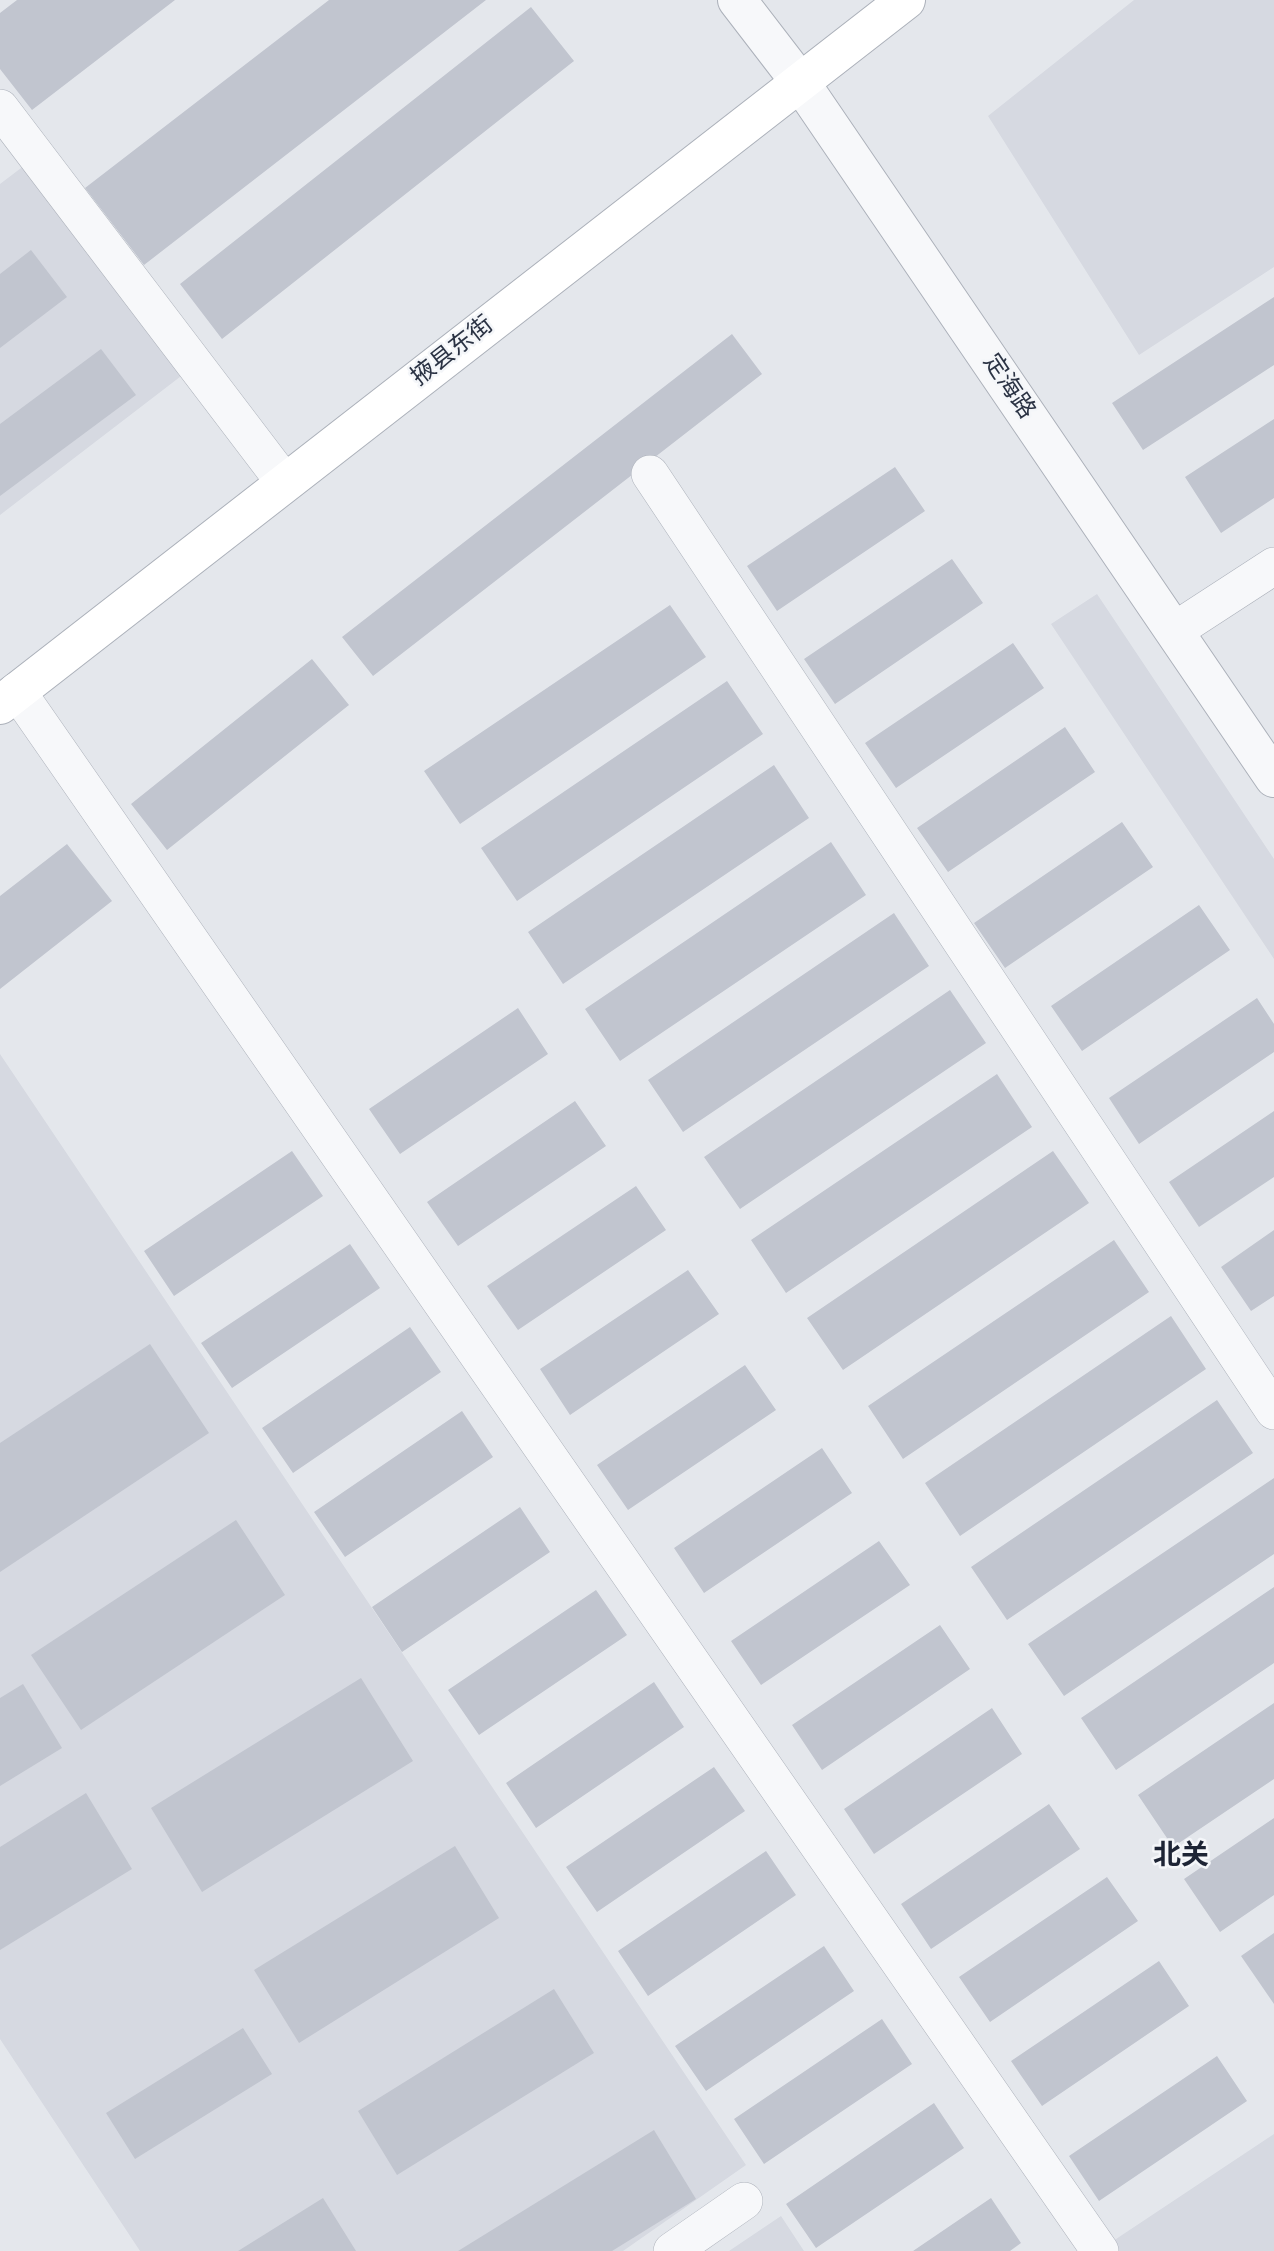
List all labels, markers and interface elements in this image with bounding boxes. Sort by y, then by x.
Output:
street label: 掖县东街 [406,311,500,393]
street label: 定海路 [976,349,1040,425]
district label: 北关 [1153,1840,1209,1874]

